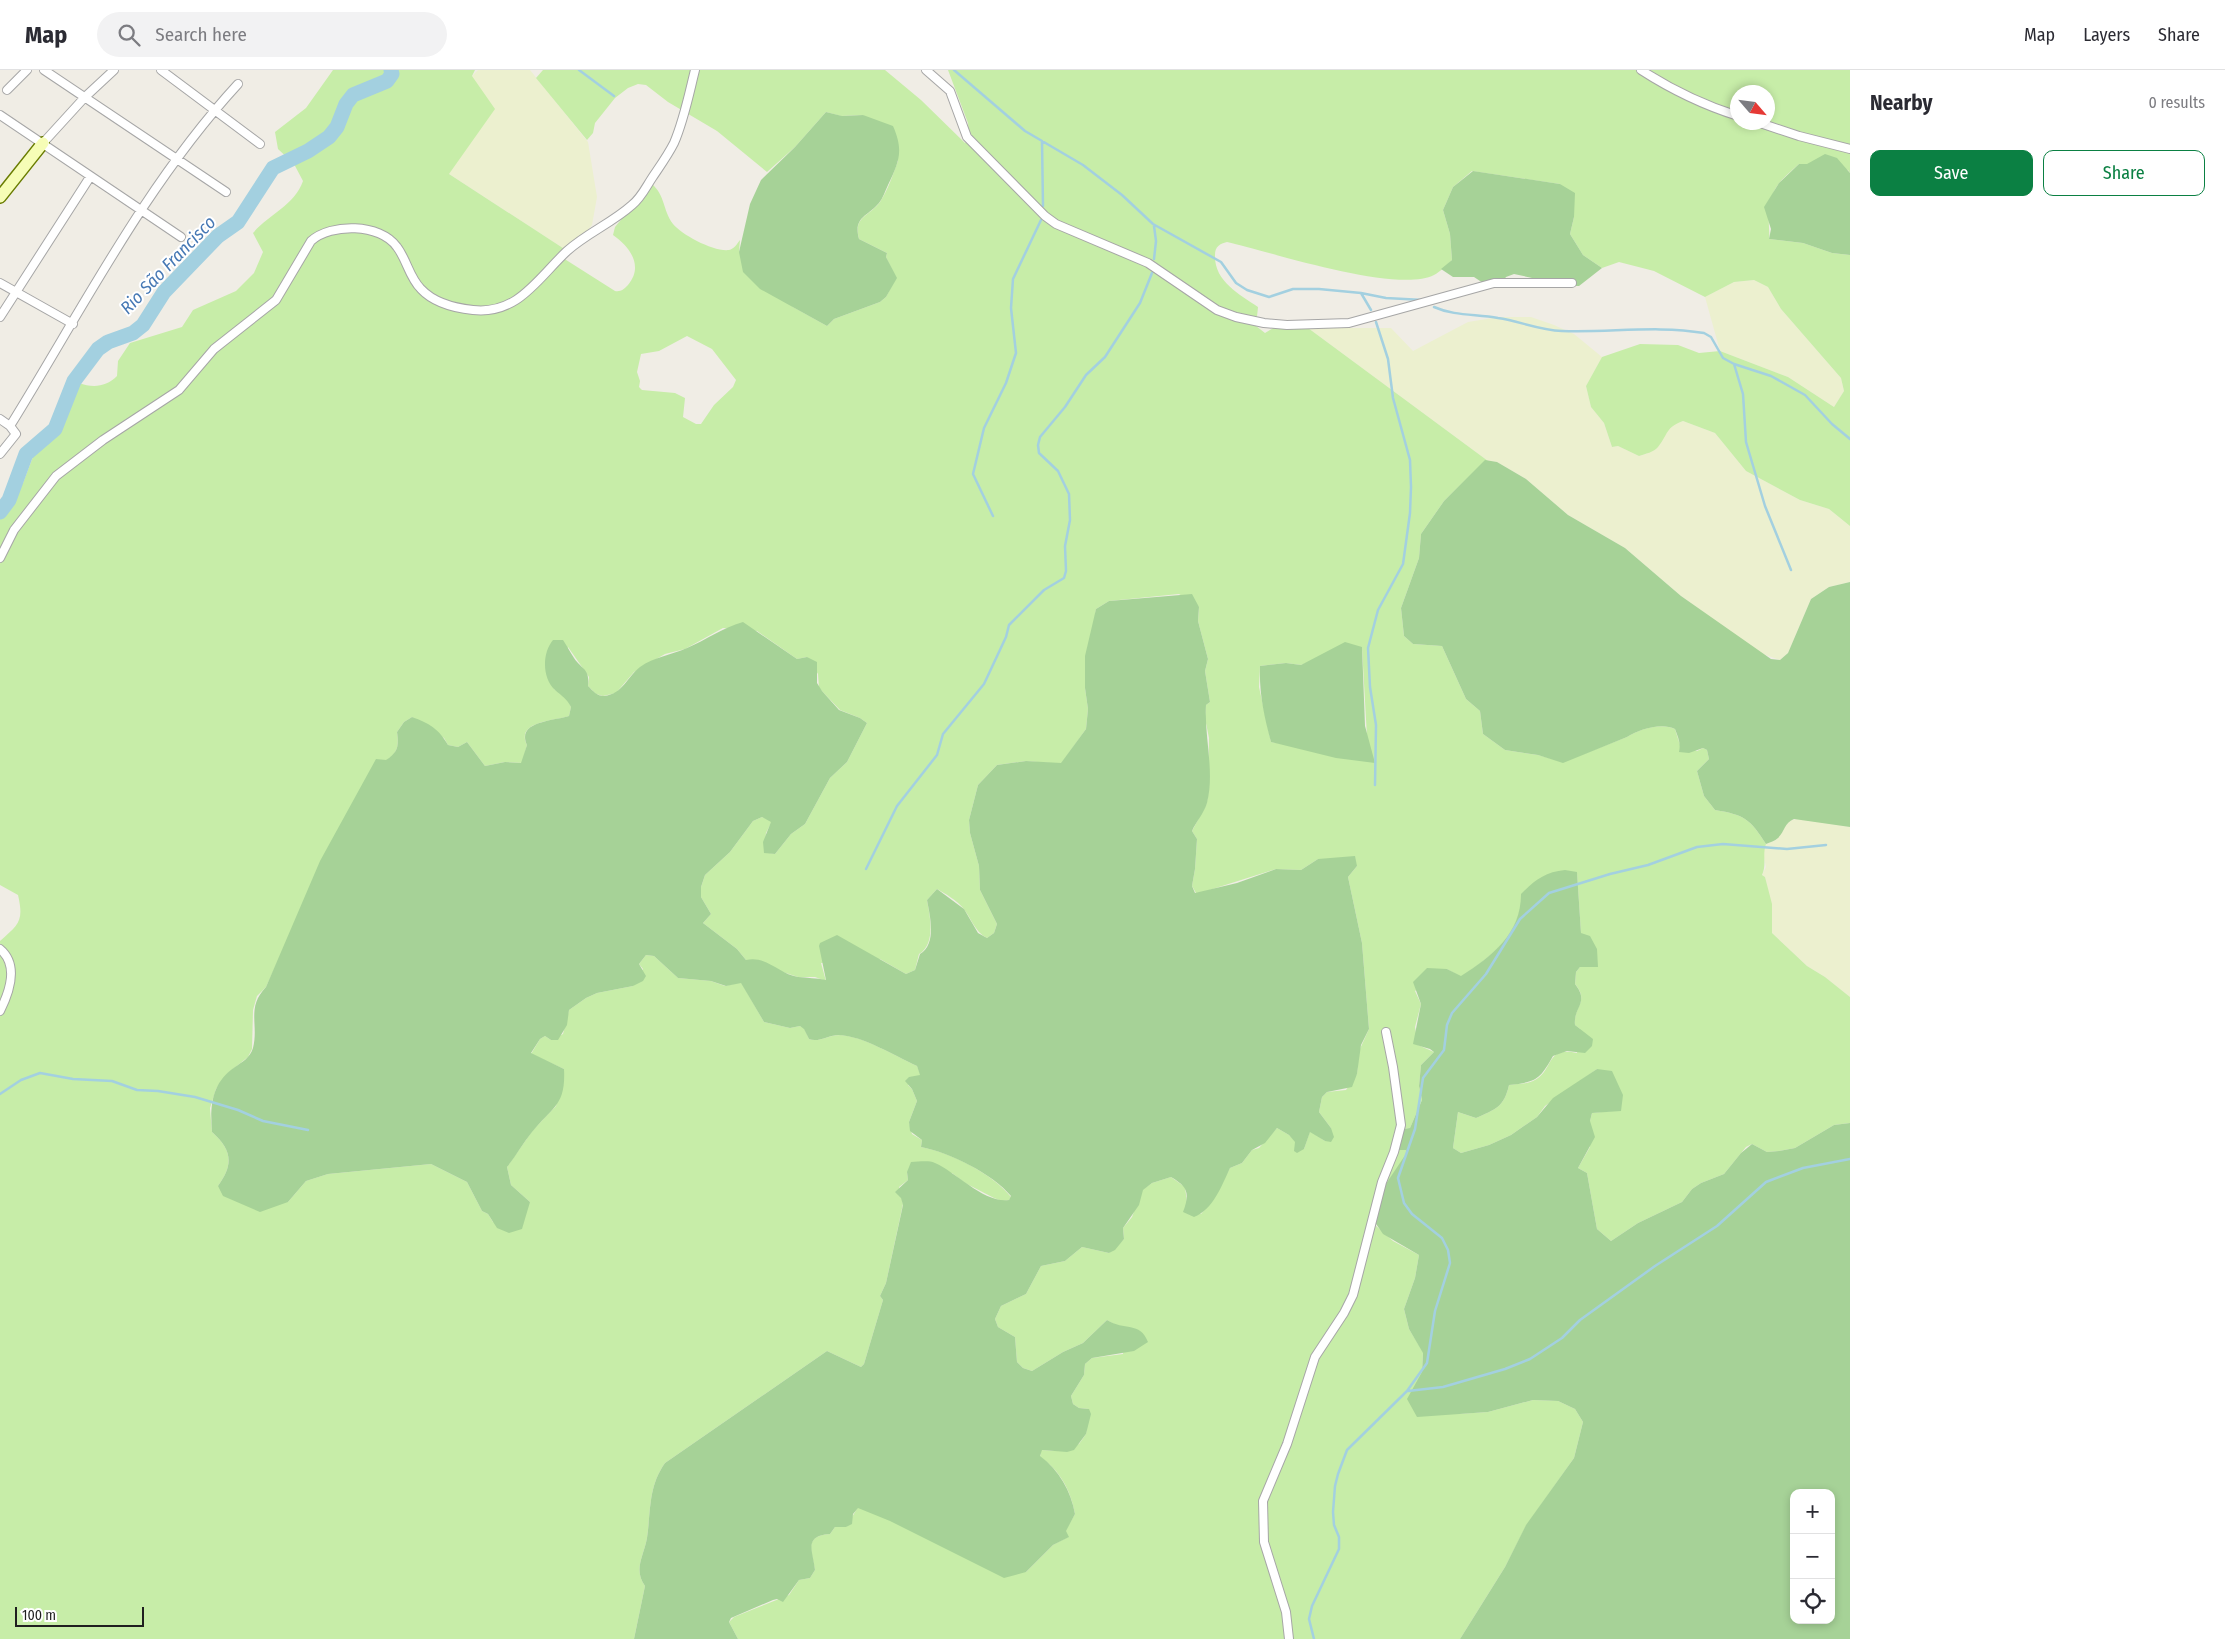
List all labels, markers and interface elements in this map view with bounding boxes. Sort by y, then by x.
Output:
search box [97,12,447,57]
text: Map [25,21,67,49]
icon: search [115,21,143,49]
text: Search here [155,23,247,46]
text: Map [2024,24,2055,46]
text: Layers [2083,24,2130,46]
text: Share [2158,24,2200,46]
north arrow [1730,85,1775,130]
text: Nearby [1870,90,1932,116]
text: 0 results [2148,93,2205,112]
button: Save [1870,150,2033,196]
button: Share [2043,150,2205,196]
water label: Rio São Francisco [116,211,220,319]
map controls [1790,1489,1835,1624]
button: + [1790,1489,1835,1534]
button: − [1790,1534,1835,1579]
button: locate [1790,1579,1835,1624]
scale bar [15,1604,144,1627]
text: 100 m [22,1607,56,1624]

